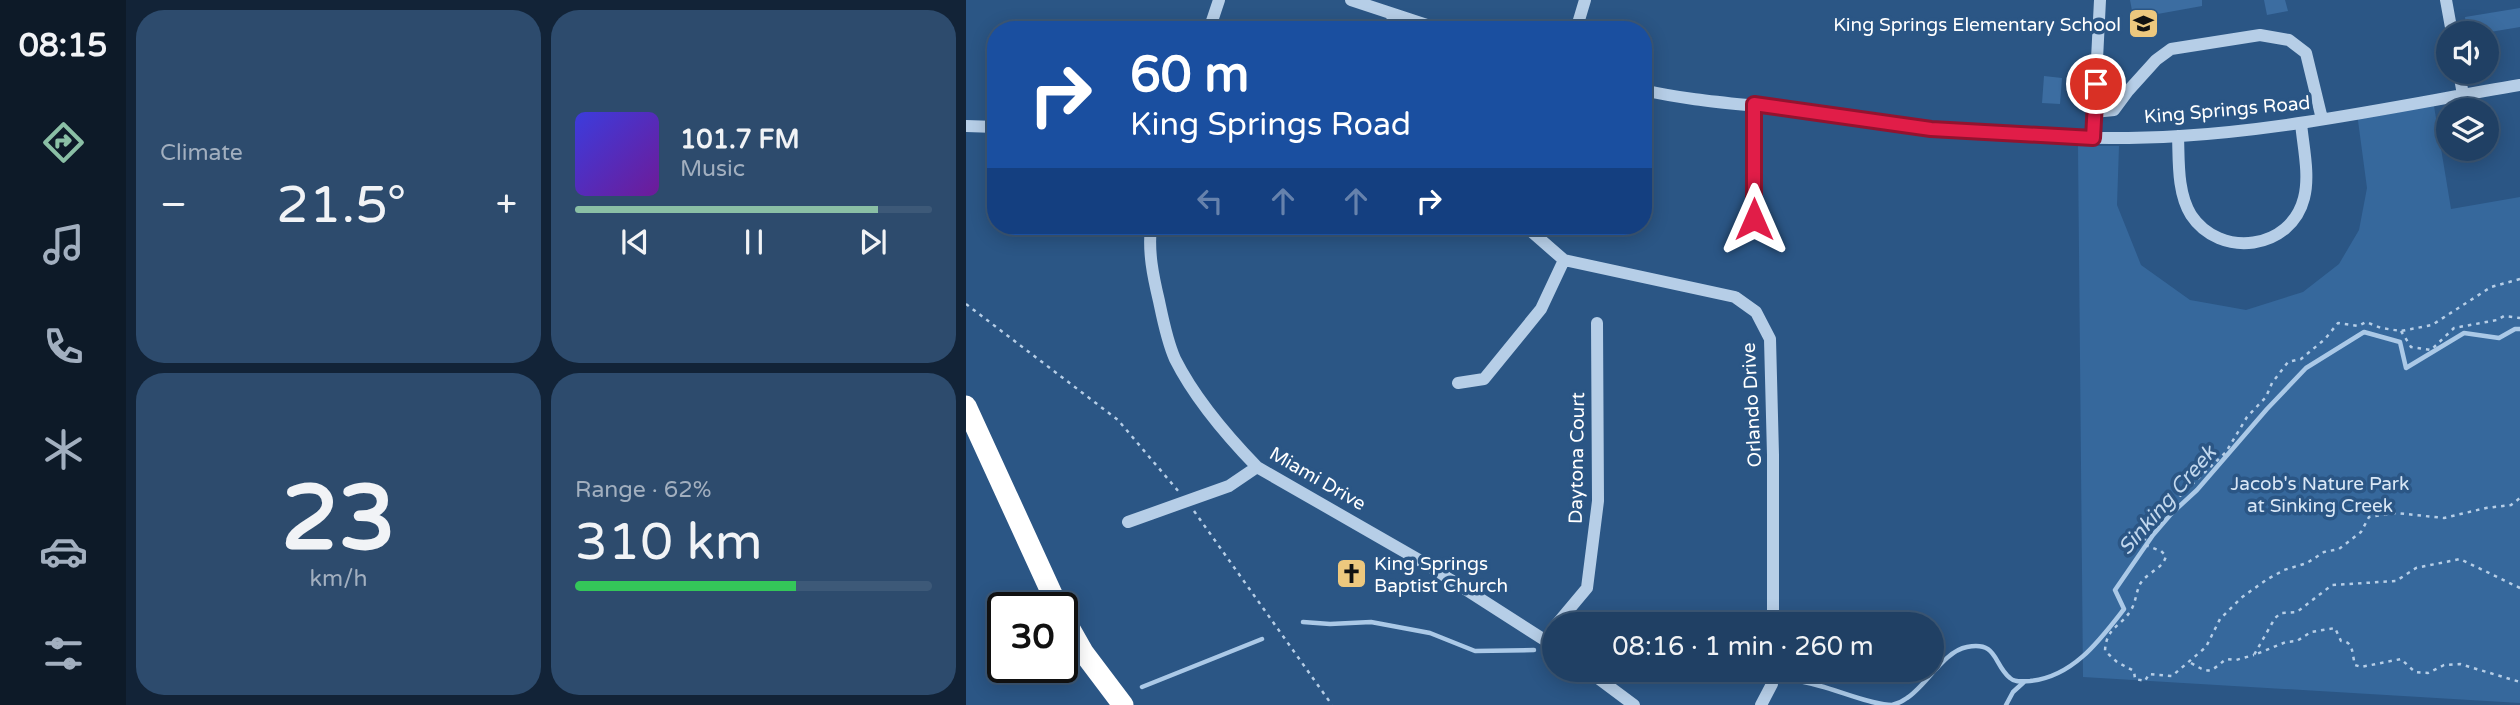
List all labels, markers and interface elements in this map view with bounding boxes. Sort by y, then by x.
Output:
school or university icon: King Springs Elementary School [2127,7,2161,41]
place label: King Springs Elementary School [1833,14,2121,36]
map controls [2436,21,2499,161]
button: sound [2436,21,2499,84]
text: 08:15 [19,27,107,65]
text: 60 m [1130,46,1249,105]
icon: right [1015,49,1106,140]
pin [2066,54,2126,114]
icon: arrive [2077,65,2115,103]
street label: King Springs Road [2143,92,2311,128]
button: layers [2436,98,2499,161]
text: King Springs Road [1130,106,1411,144]
icon: directions [39,118,88,167]
text: 101.7 FM [680,124,800,155]
text: Climate [160,139,243,167]
text: Music [680,155,745,183]
text: 21.5° [276,174,406,237]
text: − [160,182,187,228]
text: + [496,182,517,228]
icon: left [1191,182,1229,220]
icon: ahead [1264,182,1302,220]
icon: ahead [1337,182,1375,220]
icon: right [1410,182,1448,220]
position arrow [1717,182,1791,256]
icon: music [39,220,88,269]
icon: previous [616,223,654,261]
icon: pause [735,223,773,261]
icon: next [854,223,892,261]
icon: phone [39,322,88,371]
street label: Orlando Drive [1738,342,1766,468]
street label: Daytona Court [1565,392,1589,524]
icon: climate [39,425,88,474]
water label: Sinking Creek [2113,440,2223,560]
street label: Miami Drive [1265,442,1370,515]
text: 23 [281,464,396,574]
park label: Jacob's Nature Park at Sinking Creek [2231,473,2409,517]
text: Range · 62% [575,476,711,504]
text: 310 km [575,511,763,574]
icon: car [39,527,88,576]
place label: King Springs Baptist Church [1374,553,1508,597]
church icon: King Springs Baptist Church [1334,557,1368,591]
text: km/h [310,565,367,593]
speed limit sign: 30 [987,592,1078,683]
icon: filters [39,629,88,678]
text: 08:16 · 1 min · 260 m [1612,631,1874,662]

